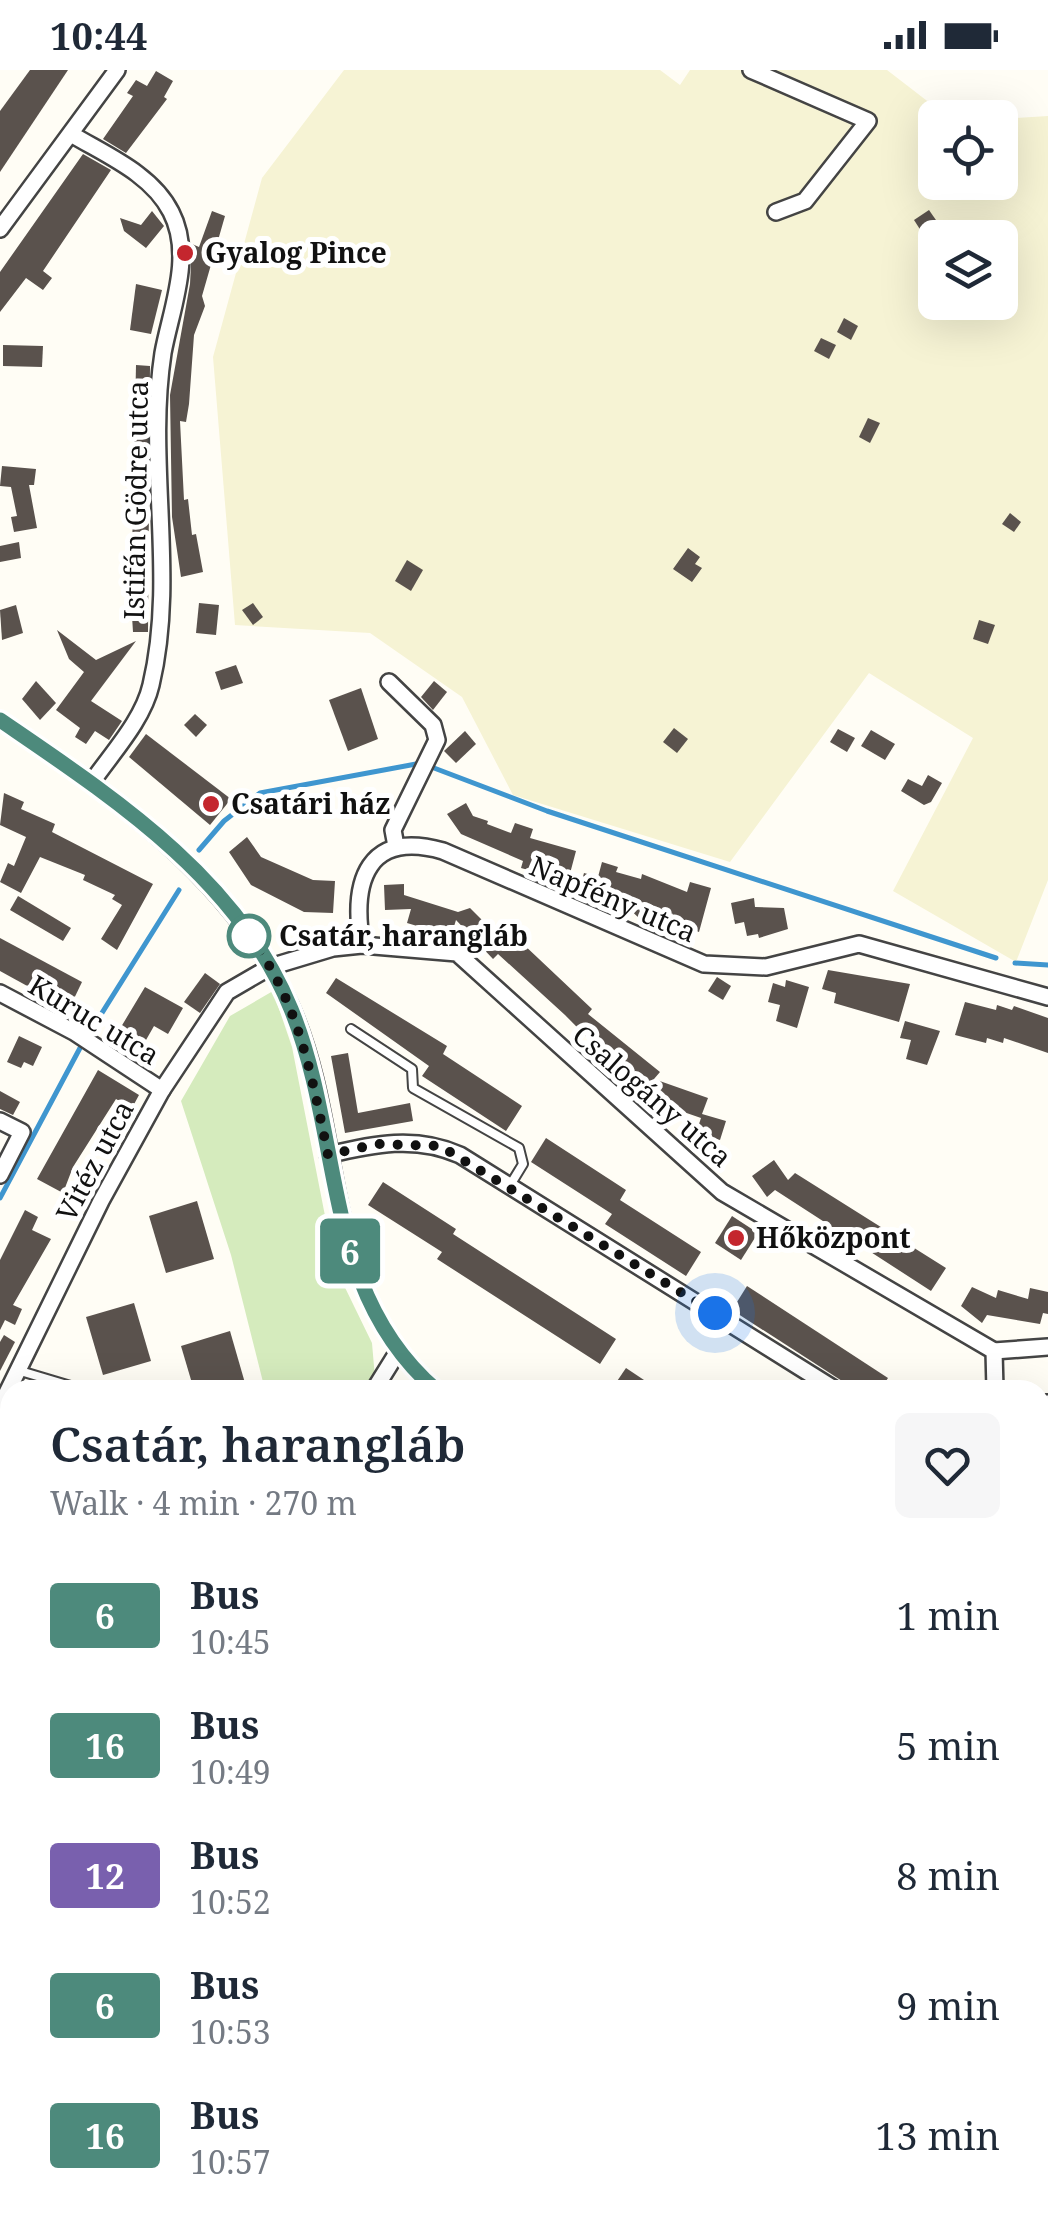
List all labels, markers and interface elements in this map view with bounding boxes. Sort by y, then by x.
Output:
text: 10:44 [50,9,147,61]
map controls [918,100,1018,320]
button: locate [918,100,1018,200]
button: layers [918,220,1018,320]
place label: Gyalog Pince [205,233,387,271]
marker: Gyalog Pince [174,242,196,264]
street label: Istifán Gödre utca [114,380,156,620]
place label: Csatári ház [231,784,390,822]
marker: Csatári ház [200,793,222,815]
street label: Napfény utca [524,846,702,950]
marker: Csatár, harangláb [228,915,270,957]
place label: Csatár, harangláb [279,916,528,954]
street label: Kuruc utca [22,965,167,1073]
street label: Csalogány utca [565,1016,740,1175]
street label: Vitéz utca [46,1094,142,1227]
line badge: 6 [318,1218,382,1284]
place label: Hőközpont [756,1218,911,1256]
marker: Hőközpont [725,1227,747,1249]
text: 6 [340,1228,360,1275]
your location [690,1288,740,1338]
text: Csatár, harangláb [50,1411,465,1476]
button: heart [895,1413,1000,1518]
text: Walk · 4 min · 270 m [50,1481,357,1524]
text: Bus [190,1568,259,1620]
text: 1 min [896,1589,1000,1641]
text: 6 [95,1592,115,1639]
text: 10:45 [190,1620,271,1663]
text: Bus [190,1698,259,1750]
text: 5 min [896,1719,1000,1771]
text: 16 [85,1722,125,1769]
text: 10:49 [190,1750,271,1793]
text: Bus [190,1828,259,1880]
text: 8 min [896,1849,1000,1901]
text: 12 [85,1852,125,1899]
text: 10:52 [190,1880,271,1923]
text: Bus [190,1958,259,2010]
text: 9 min [896,1979,1000,2031]
text: 6 [95,1982,115,2029]
text: 10:53 [190,2010,271,2053]
text: Bus [190,2088,259,2140]
text: 13 min [875,2109,1000,2161]
text: 16 [85,2112,125,2159]
text: 10:57 [190,2140,271,2183]

